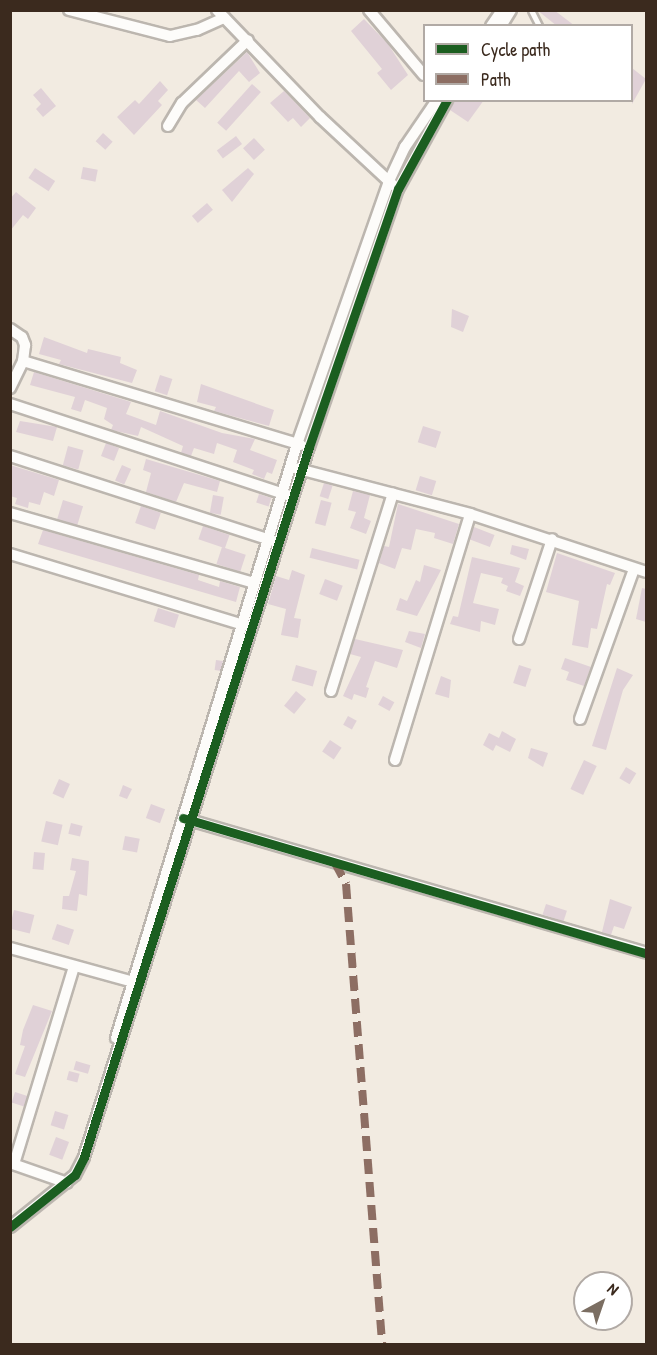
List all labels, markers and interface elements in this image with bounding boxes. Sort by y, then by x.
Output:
legend [423,24,633,102]
text: Cycle path [481,37,550,62]
text: Path [481,67,510,92]
north arrow [573,1271,633,1331]
text: N [603,1278,624,1300]

